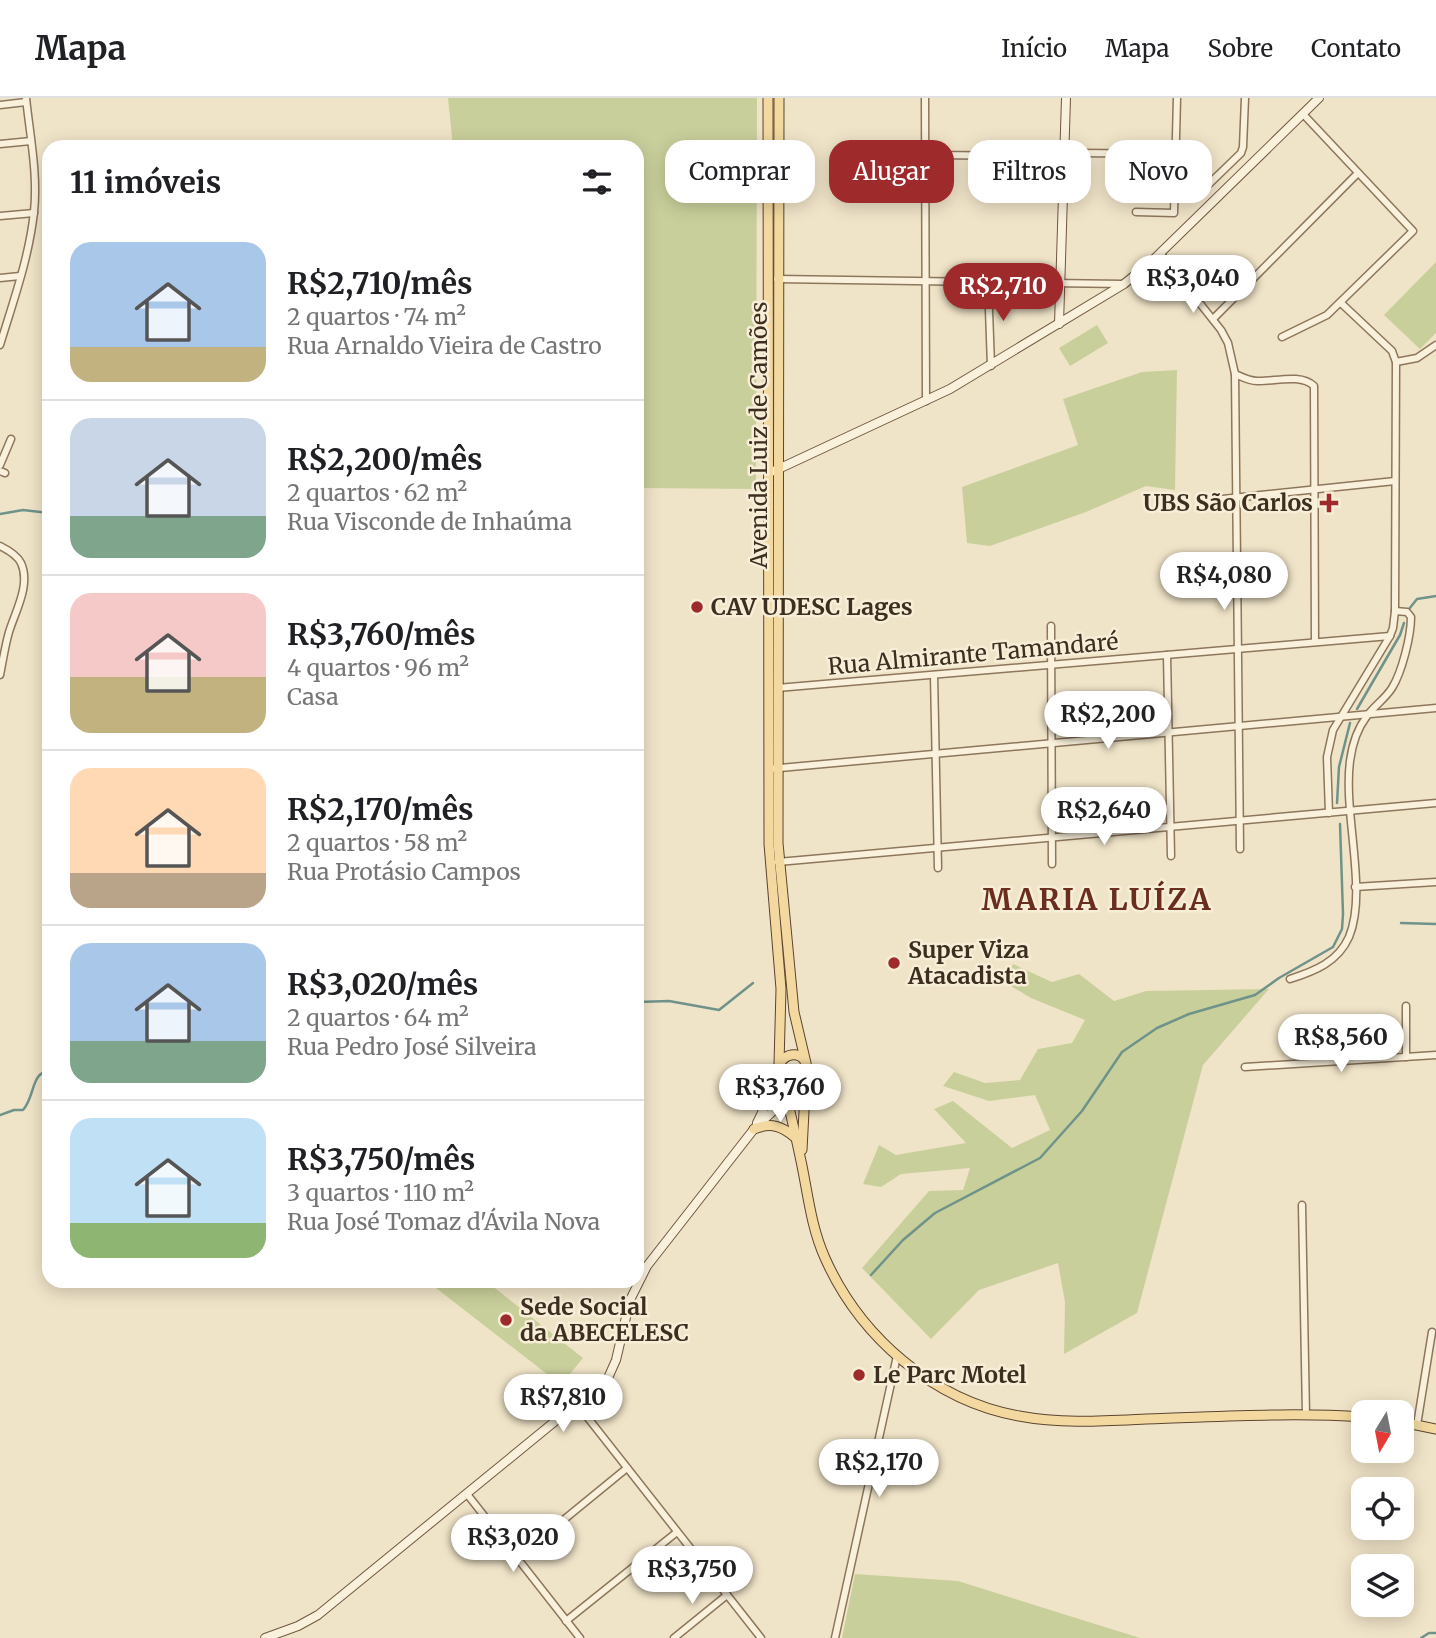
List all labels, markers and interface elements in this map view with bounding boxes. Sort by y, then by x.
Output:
text: Mapa [35,28,126,69]
text: Início [1001,33,1067,64]
text: Mapa [1105,33,1169,64]
text: Sobre [1207,33,1273,64]
text: Contato [1311,33,1401,64]
chip: Comprar [665,140,815,203]
chip: Alugar [829,140,954,203]
chip: Filtros [968,140,1091,203]
chip: Novo [1105,140,1212,203]
text: 11 imóveis [70,163,221,201]
icon: filters [578,163,616,201]
pin: R$3,040 [1128,256,1258,315]
text: R$3,040 [1146,263,1240,292]
text: R$2,710/mês [287,264,473,302]
pin: R$2,710 [938,264,1068,323]
icon: home [126,270,210,354]
text: R$2,710 [959,271,1047,300]
street label: Avenida Luiz de Camões [744,301,773,570]
text: 2 quartos · 74 m² [287,302,466,331]
text: Rua Arnaldo Vieira de Castro [287,331,602,360]
text: R$2,200/mês [287,440,483,478]
icon: home [126,446,210,530]
text: 2 quartos · 62 m² [287,478,467,507]
place label: UBS São Carlos [1143,488,1313,517]
marker: UBS São Carlos [1319,493,1339,513]
text: Rua Visconde de Inhaúma [287,507,572,536]
pin: R$4,080 [1159,552,1289,612]
text: R$4,080 [1176,560,1272,589]
place label: CAV UDESC Lages [711,592,913,621]
marker: CAV UDESC Lages [689,599,705,615]
text: R$3,760/mês [287,615,475,653]
icon: home [126,621,210,705]
street label: Rua Almirante Tamandaré [826,626,1120,681]
text: 4 quartos · 96 m² [287,653,469,682]
text: Casa [287,682,339,711]
pin: R$2,200 [1043,692,1173,751]
text: R$2,200 [1060,699,1156,728]
pin: R$2,640 [1039,788,1169,847]
text: R$2,170/mês [287,790,474,828]
text: R$2,640 [1057,795,1151,824]
icon: home [126,796,210,880]
text: 2 quartos · 58 m² [287,828,467,857]
text: Rua Protásio Campos [287,857,521,886]
district label: MARIA LUÍZA [982,880,1212,918]
place label: Super Viza Atacadista [907,935,1029,990]
marker: Super Viza Atacadista [886,955,902,971]
text: R$3,020/mês [287,965,478,1003]
icon: home [126,971,210,1055]
text: 2 quartos · 64 m² [287,1003,469,1032]
pin: R$8,560 [1276,1014,1406,1074]
text: R$8,560 [1294,1022,1388,1051]
text: Rua Pedro José Silveira [287,1032,537,1061]
pin: R$3,760 [715,1065,845,1124]
text: R$3,760 [735,1072,825,1101]
text: R$3,750/mês [287,1140,475,1178]
icon: home [126,1146,210,1230]
text: 3 quartos · 110 m² [287,1178,474,1207]
text: Rua José Tomaz d'Ávila Nova [287,1207,600,1236]
place label: Sede Social da ABECELESC [520,1292,689,1347]
marker: Sede Social da ABECELESC [498,1312,514,1328]
place label: Le Parc Motel [873,1360,1027,1389]
marker: Le Parc Motel [851,1367,867,1383]
pin: R$7,810 [498,1374,628,1434]
text: R$7,810 [520,1382,606,1411]
north arrow [1351,1400,1414,1463]
map controls [1351,1400,1414,1617]
pin: R$2,170 [814,1440,944,1499]
text: R$2,170 [835,1447,923,1476]
button: locate [1351,1477,1414,1540]
pin: R$3,020 [448,1514,578,1574]
text: R$3,020 [467,1522,559,1551]
pin: R$3,750 [627,1546,757,1606]
text: R$3,750 [647,1554,737,1583]
button: layers [1351,1554,1414,1617]

